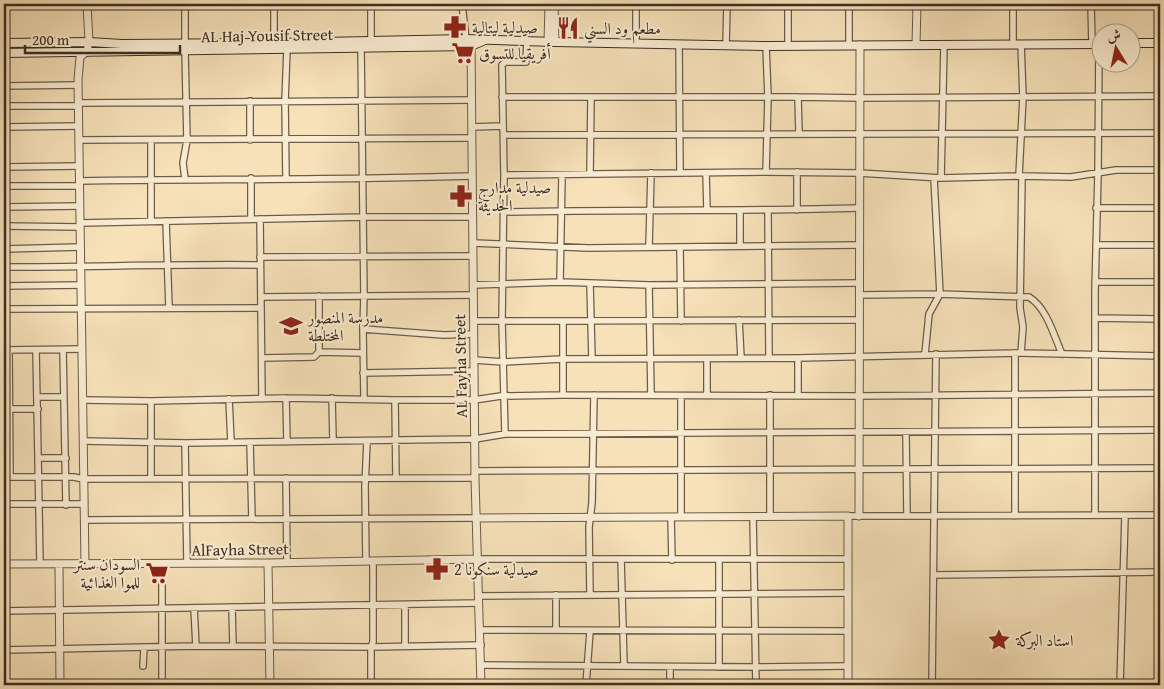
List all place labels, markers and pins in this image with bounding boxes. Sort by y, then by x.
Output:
pharmacy icon: صيدلية ليتالية [442,14,468,40]
place label: صيدلية ليتالية [472,15,538,39]
restaurant icon: مطعم ود السني [555,15,581,41]
place label: مطعم ود السني [584,16,661,44]
supermarket icon: أفريقيا للتسوق [450,40,476,66]
place label: أفريقيا للتسوق [479,41,551,65]
place label: صيدلية مدارج الحديثة [478,175,551,217]
pharmacy icon: صيدلية مدارج الحديثة [448,183,474,209]
place label: مدرسة المنصور المختلطة [306,305,383,347]
school or university icon: مدرسة المنصور المختلطة [278,313,304,339]
place label: السودان سنتر للموا الغذائية [72,552,140,594]
pharmacy icon: صيدلية سنكونا 2 [424,556,450,582]
place label: صيدلية سنكونا 2 [454,557,539,581]
supermarket icon: السودان سنتر للموا الغذائية [144,560,170,586]
place icon: استاد البركة [986,627,1012,653]
place label: استاد البركة [1015,628,1073,652]

